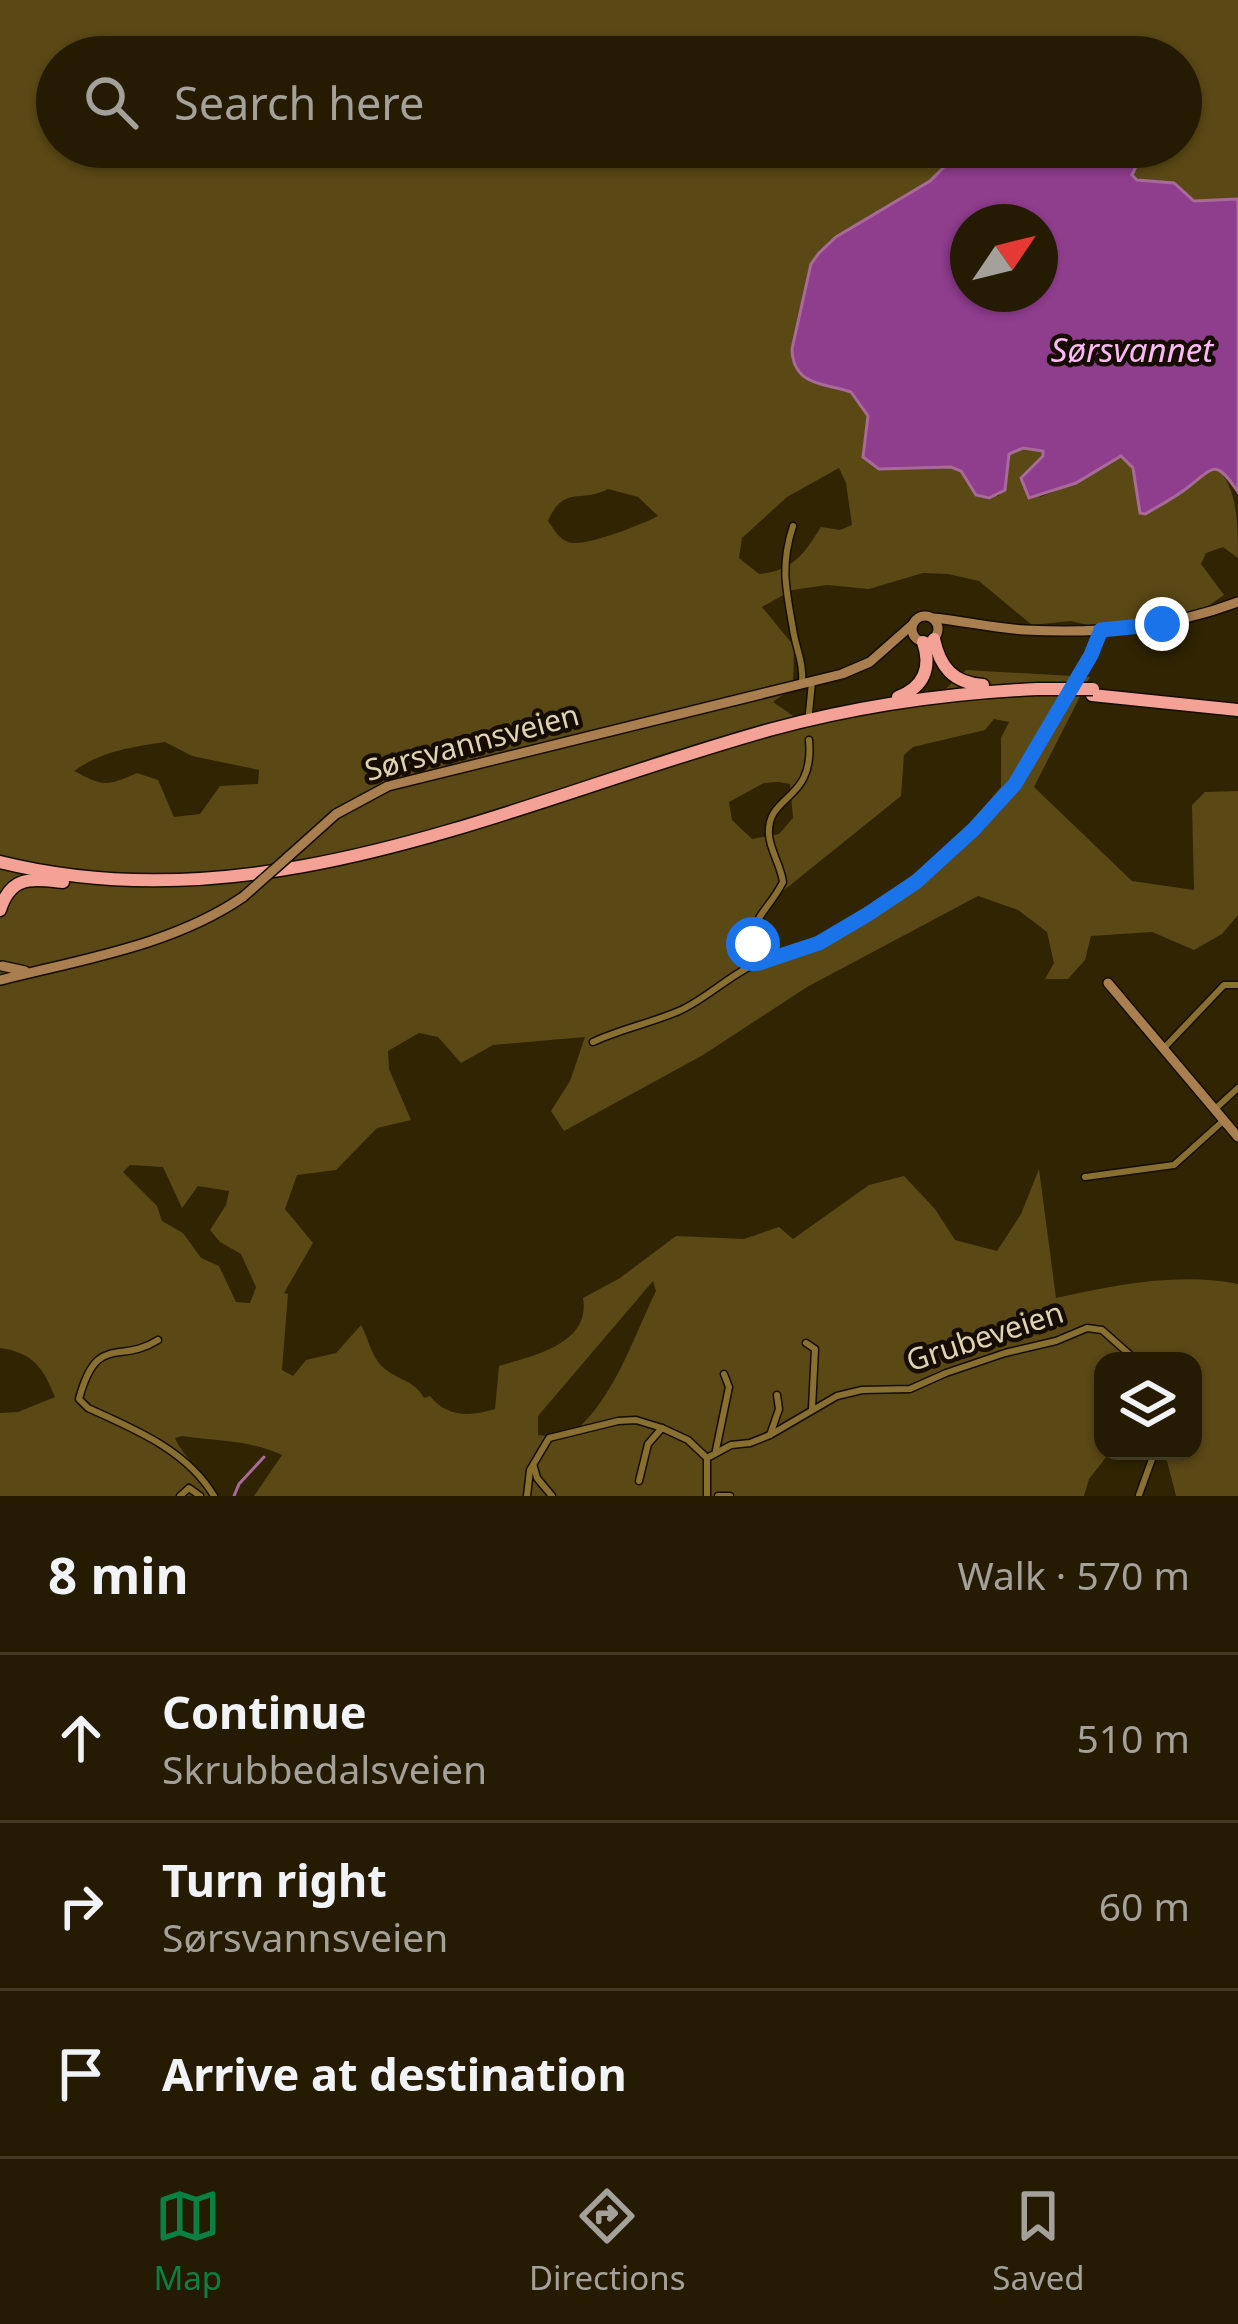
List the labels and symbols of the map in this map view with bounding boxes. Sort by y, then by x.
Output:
north arrow [950,204,1058,312]
water label: Sørsvannet [1051,327,1215,372]
route end [1135,597,1189,651]
street label: Sørsvannsveien [360,693,583,790]
route start [726,917,780,971]
street label: Grubeveien [901,1291,1068,1380]

